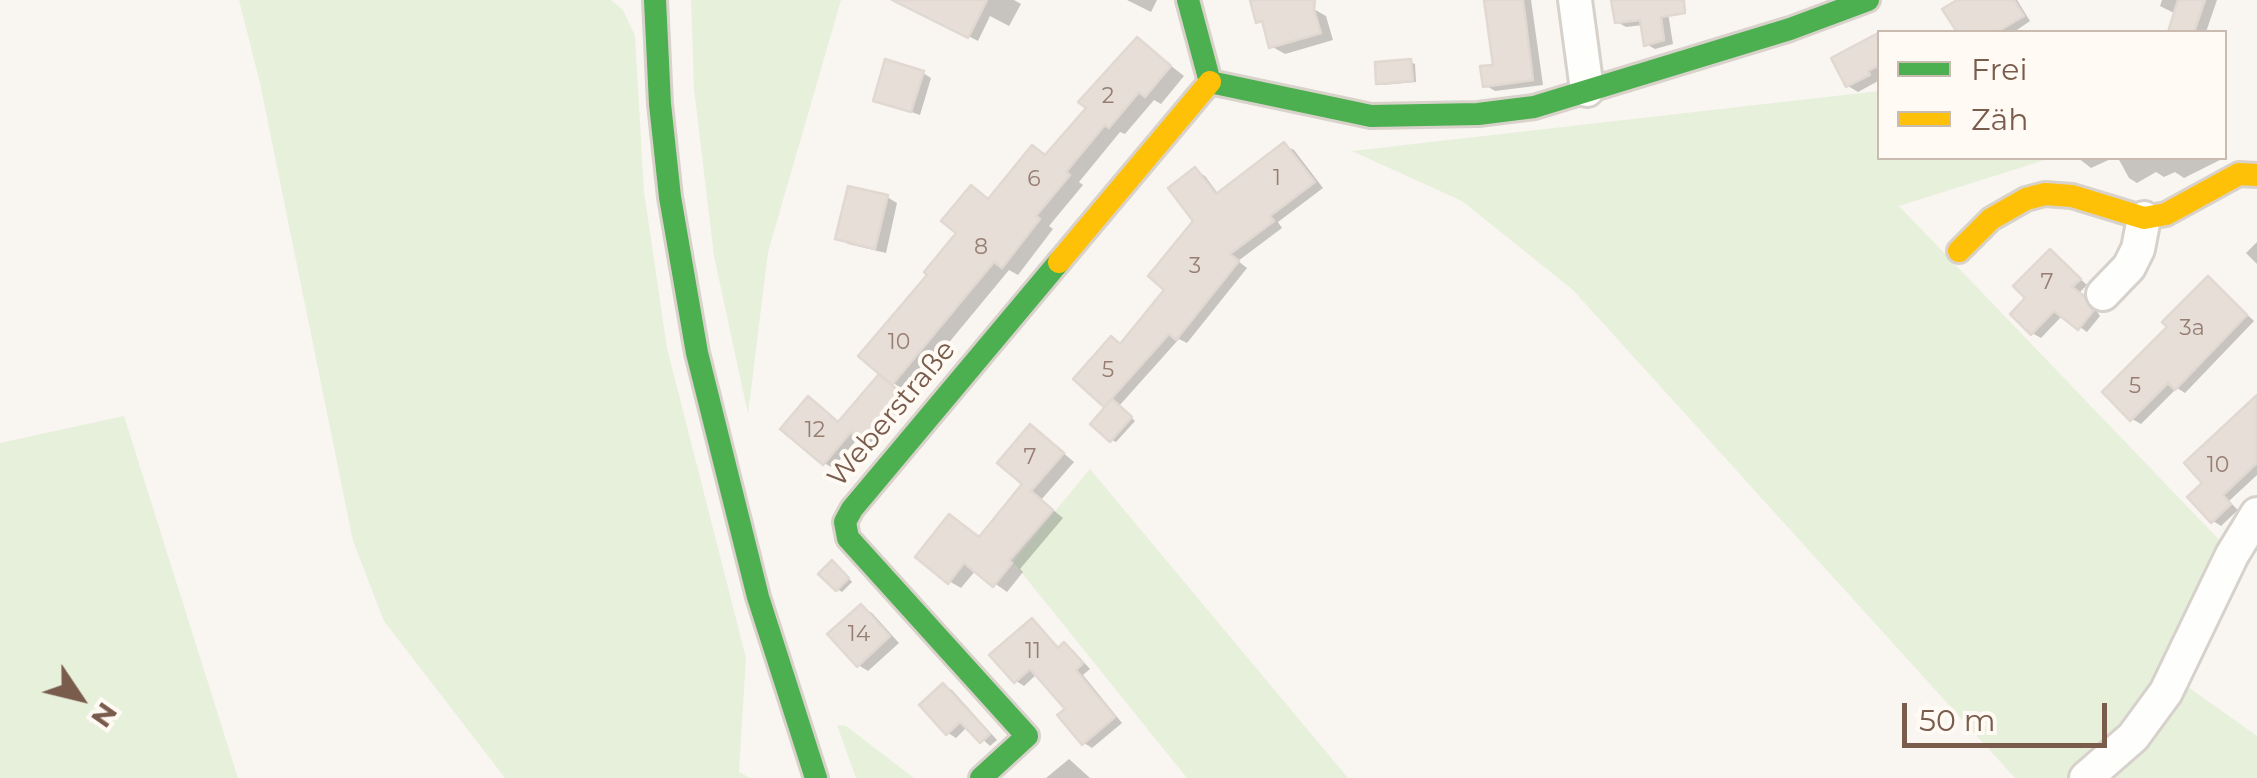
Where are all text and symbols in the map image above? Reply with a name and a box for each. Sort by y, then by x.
legend [1877,30,2227,160]
text: Frei [1971,51,2028,88]
house number: 2 [1102,84,1114,110]
text: Zäh [1971,101,2029,138]
house number: 1 [1273,166,1281,192]
house number: 6 [1027,167,1041,193]
house number: 8 [974,235,988,261]
house number: 3 [1189,254,1201,280]
house number: 7 [2041,270,2053,296]
house number: 3a [2179,316,2205,342]
house number: 10 [888,330,910,356]
street label: Weberstraße [821,334,963,494]
house number: 5 [1102,358,1114,384]
house number: 5 [2129,374,2141,400]
house number: 12 [805,418,825,444]
house number: 7 [1024,445,1036,471]
house number: 10 [2207,453,2229,479]
house number: 14 [848,622,870,648]
house number: 11 [1025,639,1041,665]
north arrow [30,648,130,748]
scale bar [1907,683,2112,745]
text: N [84,696,125,734]
text: 50 m [1919,702,1996,739]

